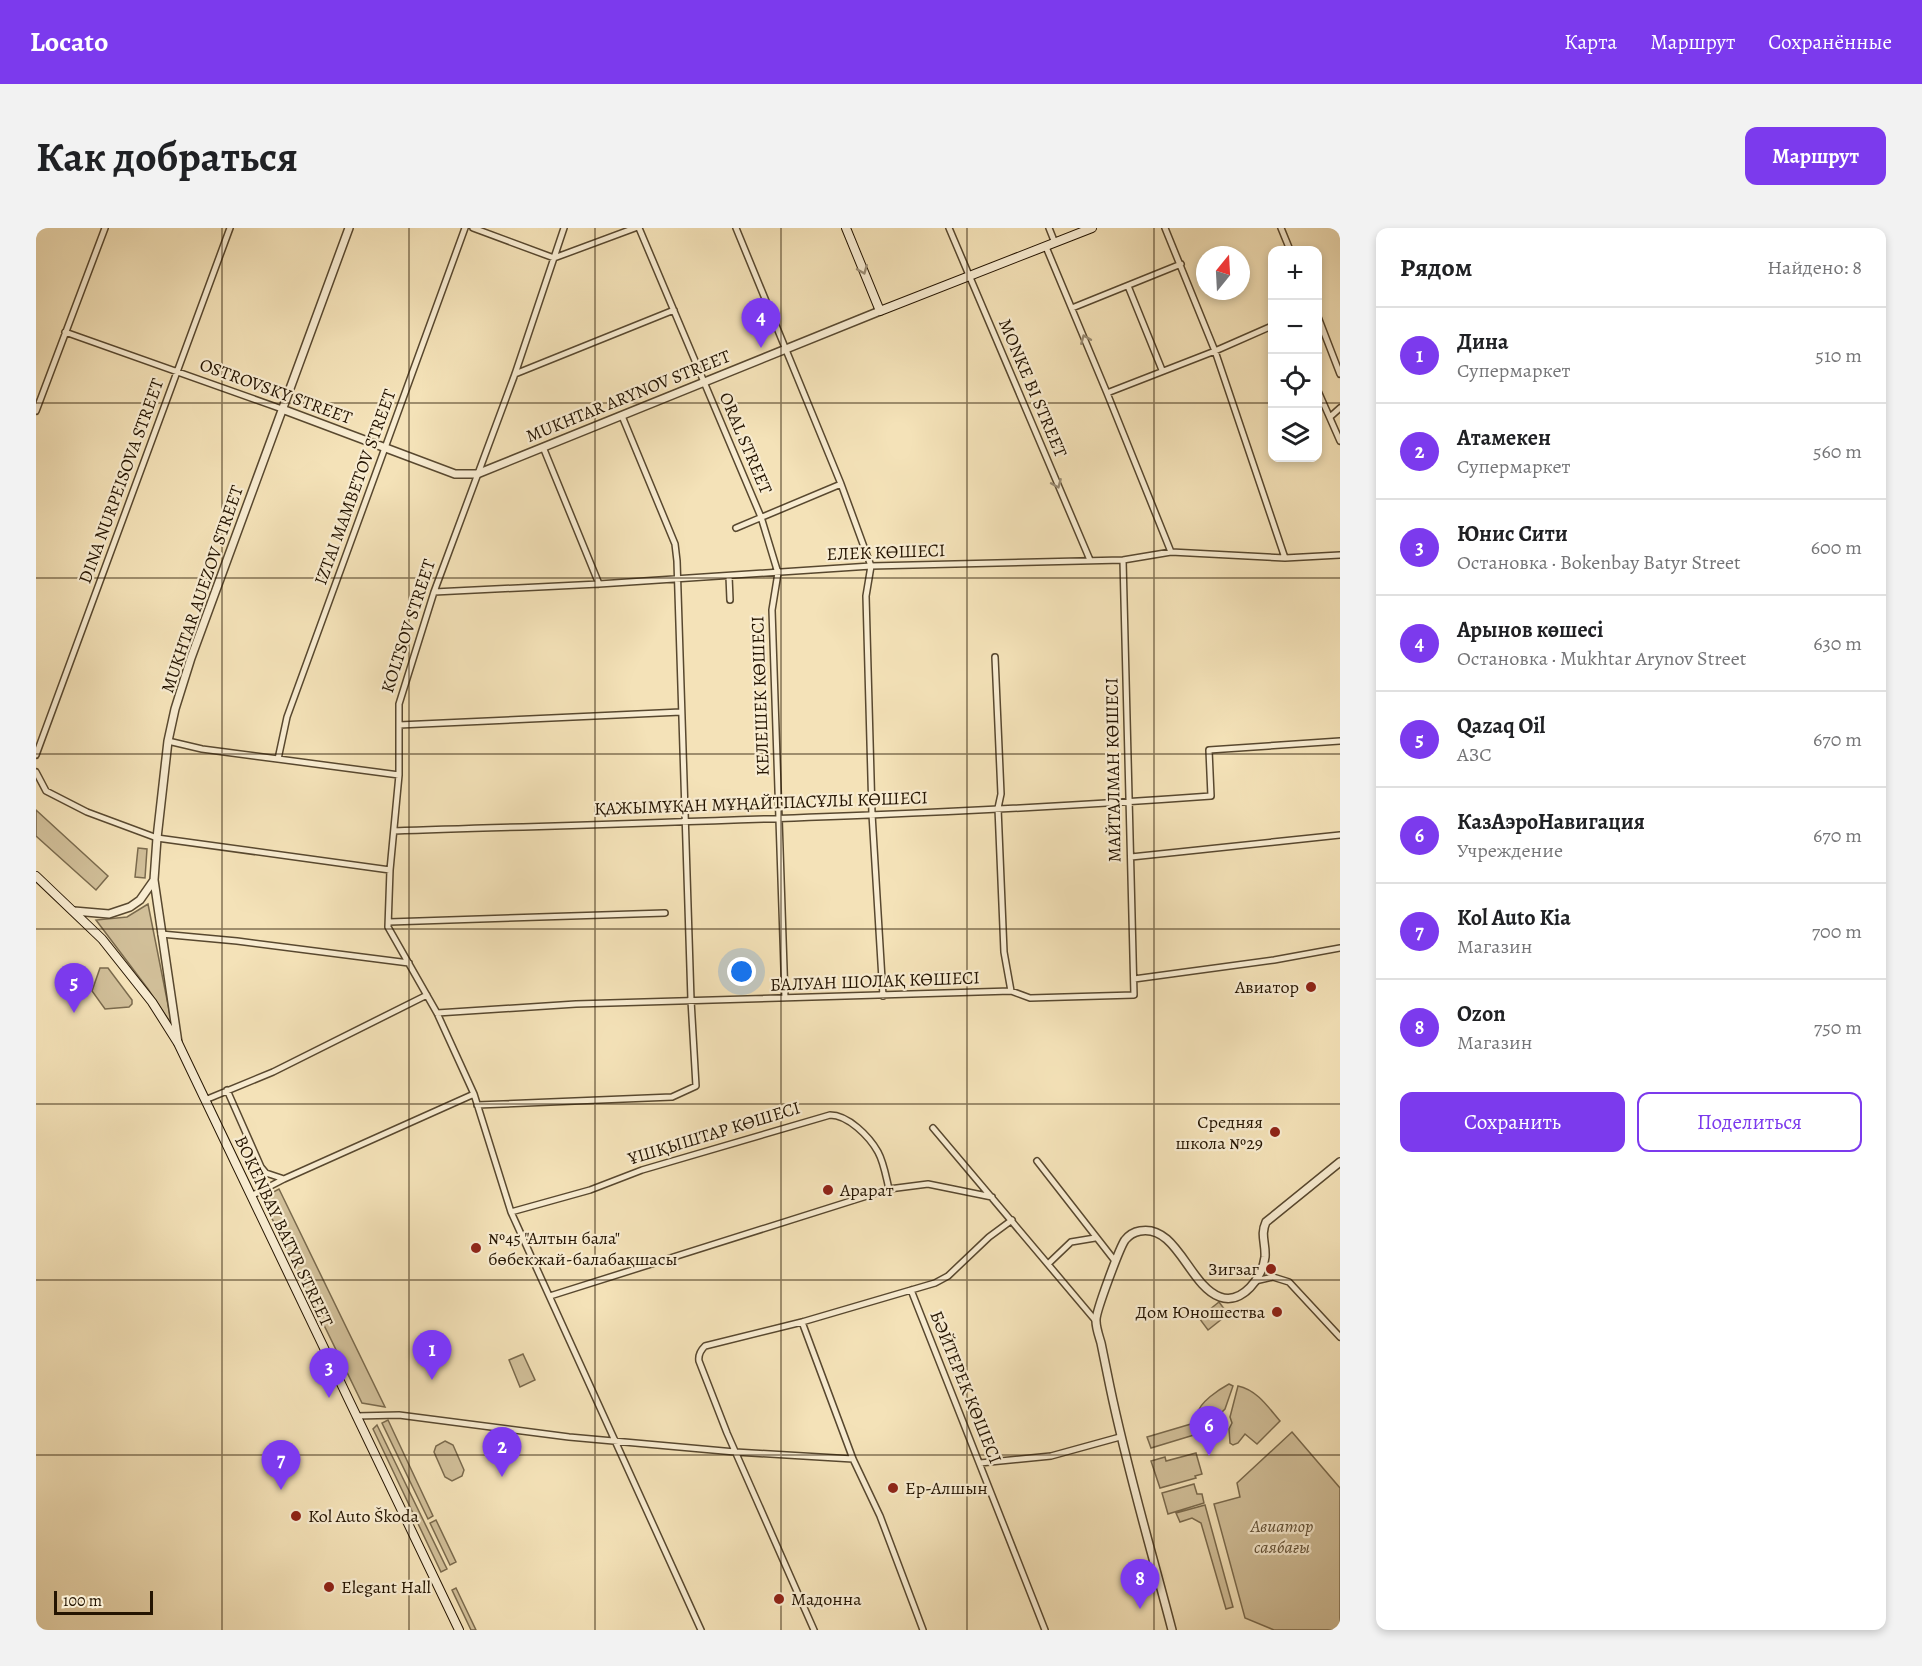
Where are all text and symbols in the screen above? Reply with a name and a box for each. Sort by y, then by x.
text: Locato [30,23,108,61]
text: Карта [1564,28,1617,56]
text: Маршрут [1650,28,1735,56]
text: Сохранённые [1768,28,1892,56]
button: Маршрут [1745,127,1886,185]
text: Как добраться [36,128,298,185]
north arrow [1196,246,1250,300]
map controls [1268,246,1322,462]
button: + [1268,246,1322,300]
text: Рядом [1400,250,1472,285]
text: Найдено: 8 [1767,254,1862,281]
one-way arrow [856,263,868,274]
pin: 4 [742,298,780,348]
button: − [1268,300,1322,354]
street label: MONKE BI STREET [993,315,1073,461]
text: Дина [1457,327,1509,357]
one-way arrow [1080,334,1092,345]
text: 1 [1416,342,1423,369]
text: 510 m [1815,342,1862,369]
street label: MUKHTAR ARYNOV STREET [522,344,734,448]
street label: OSTROVSKY STREET [196,352,356,430]
button: locate [1268,354,1322,408]
text: Супермаркет [1457,357,1571,384]
street label: DINA NURPEISOVA STREET [73,375,169,587]
street label: IZTAI MAMBETOV STREET [308,386,402,588]
street label: ORAL STREET [714,389,778,498]
button: layers [1268,408,1322,462]
text: Атамекен [1457,423,1551,453]
text: 2 [1415,438,1424,465]
text: 560 m [1813,438,1862,465]
text: Супермаркет [1457,453,1571,480]
one-way arrow [1050,477,1062,488]
street label: MUKHTAR AUEZOV STREET [155,482,249,696]
text: Юнис Сити [1457,519,1568,549]
text: 3 [1415,534,1424,561]
text: 600 m [1811,534,1862,561]
street label: ЕЛЕК КӨШЕСІ [826,538,946,566]
text: Остановка · Bokenbay Batyr Street [1457,549,1741,576]
street label: KOLTSOV STREET [375,556,441,696]
text: Арынов көшесі [1457,615,1604,645]
street label: КЕЛЕШЕК КӨШЕСІ [745,616,775,776]
text: 4 [1415,630,1424,657]
text: 630 m [1813,630,1862,657]
text: Остановка · Mukhtar Arynov Street [1457,645,1746,672]
street label: МАЙТАЛМАН КӨШЕСІ [1099,677,1127,863]
text: Qazaq Oil [1457,711,1545,741]
text: 5 [1415,726,1424,753]
text: 670 m [1813,726,1862,753]
text: АЗС [1457,741,1492,768]
street label: ҚАЖЫМҰҚАН МҰҢАЙТПАСҰЛЫ КӨШЕСІ [594,785,928,821]
text: КазАэроНавигация [1457,807,1645,837]
text: 6 [1415,822,1424,849]
text: 670 m [1813,822,1862,849]
text: Учреждение [1457,837,1563,864]
text: Kol Auto Kia [1457,903,1571,933]
text: 7 [1415,918,1424,945]
text: 700 m [1812,918,1862,945]
text: Магазин [1457,933,1532,960]
your location [727,957,756,986]
pin: 5 [54,964,93,1013]
street label: БАЛУАН ШОЛАҚ КӨШЕСІ [770,965,980,997]
place label: Авиатор [1234,975,1299,999]
marker: Авиатор [1304,980,1318,994]
text: Ozon [1457,999,1506,1029]
text: 8 [1415,1014,1424,1041]
text: 750 m [1814,1014,1862,1041]
text: Магазин [1457,1029,1532,1056]
button: Сохранить [1400,1092,1625,1152]
button: Поделиться [1637,1092,1862,1152]
street label: ҰШҚЫШТАР КӨШЕСІ [624,1095,803,1171]
place label: Средняя школа №29 [1176,1110,1263,1155]
marker: Средняя школа №29 [1268,1125,1282,1139]
street label: BOKENBAY BATYR STREET [229,1132,339,1331]
place label: Арарат [839,1178,894,1202]
marker: Арарат [821,1183,835,1197]
place label: №45 "Алтын бала" бөбекжай-балабақшасы [488,1226,677,1271]
marker: №45 "Алтын бала" бөбекжай-балабақшасы [469,1241,483,1255]
place label: Зигзаг [1208,1257,1259,1281]
marker: Зигзаг [1264,1262,1278,1276]
place label: Дом Юношества [1136,1300,1266,1324]
marker: Дом Юношества [1270,1305,1284,1319]
street label: БӘЙТЕРЕК КӨШЕСІ [924,1307,1008,1467]
pin: 1 [412,1330,452,1380]
pin: 3 [310,1348,348,1398]
pin: 6 [1190,1406,1228,1456]
pin: 2 [482,1428,522,1477]
pin: 7 [262,1440,300,1490]
place label: Ер-Алшын [905,1476,988,1500]
marker: Ер-Алшын [886,1481,900,1495]
place label: Kol Auto Škoda [308,1504,420,1528]
marker: Kol Auto Škoda [289,1509,303,1523]
park label: Авиатор саябағы [1250,1514,1313,1559]
pin: 8 [1120,1560,1160,1609]
place label: Elegant Hall [341,1575,431,1599]
marker: Elegant Hall [322,1580,336,1594]
place label: Мадонна [791,1587,862,1611]
scale bar [54,1588,153,1616]
text: 100 m [63,1590,102,1612]
marker: Мадонна [772,1592,786,1606]

